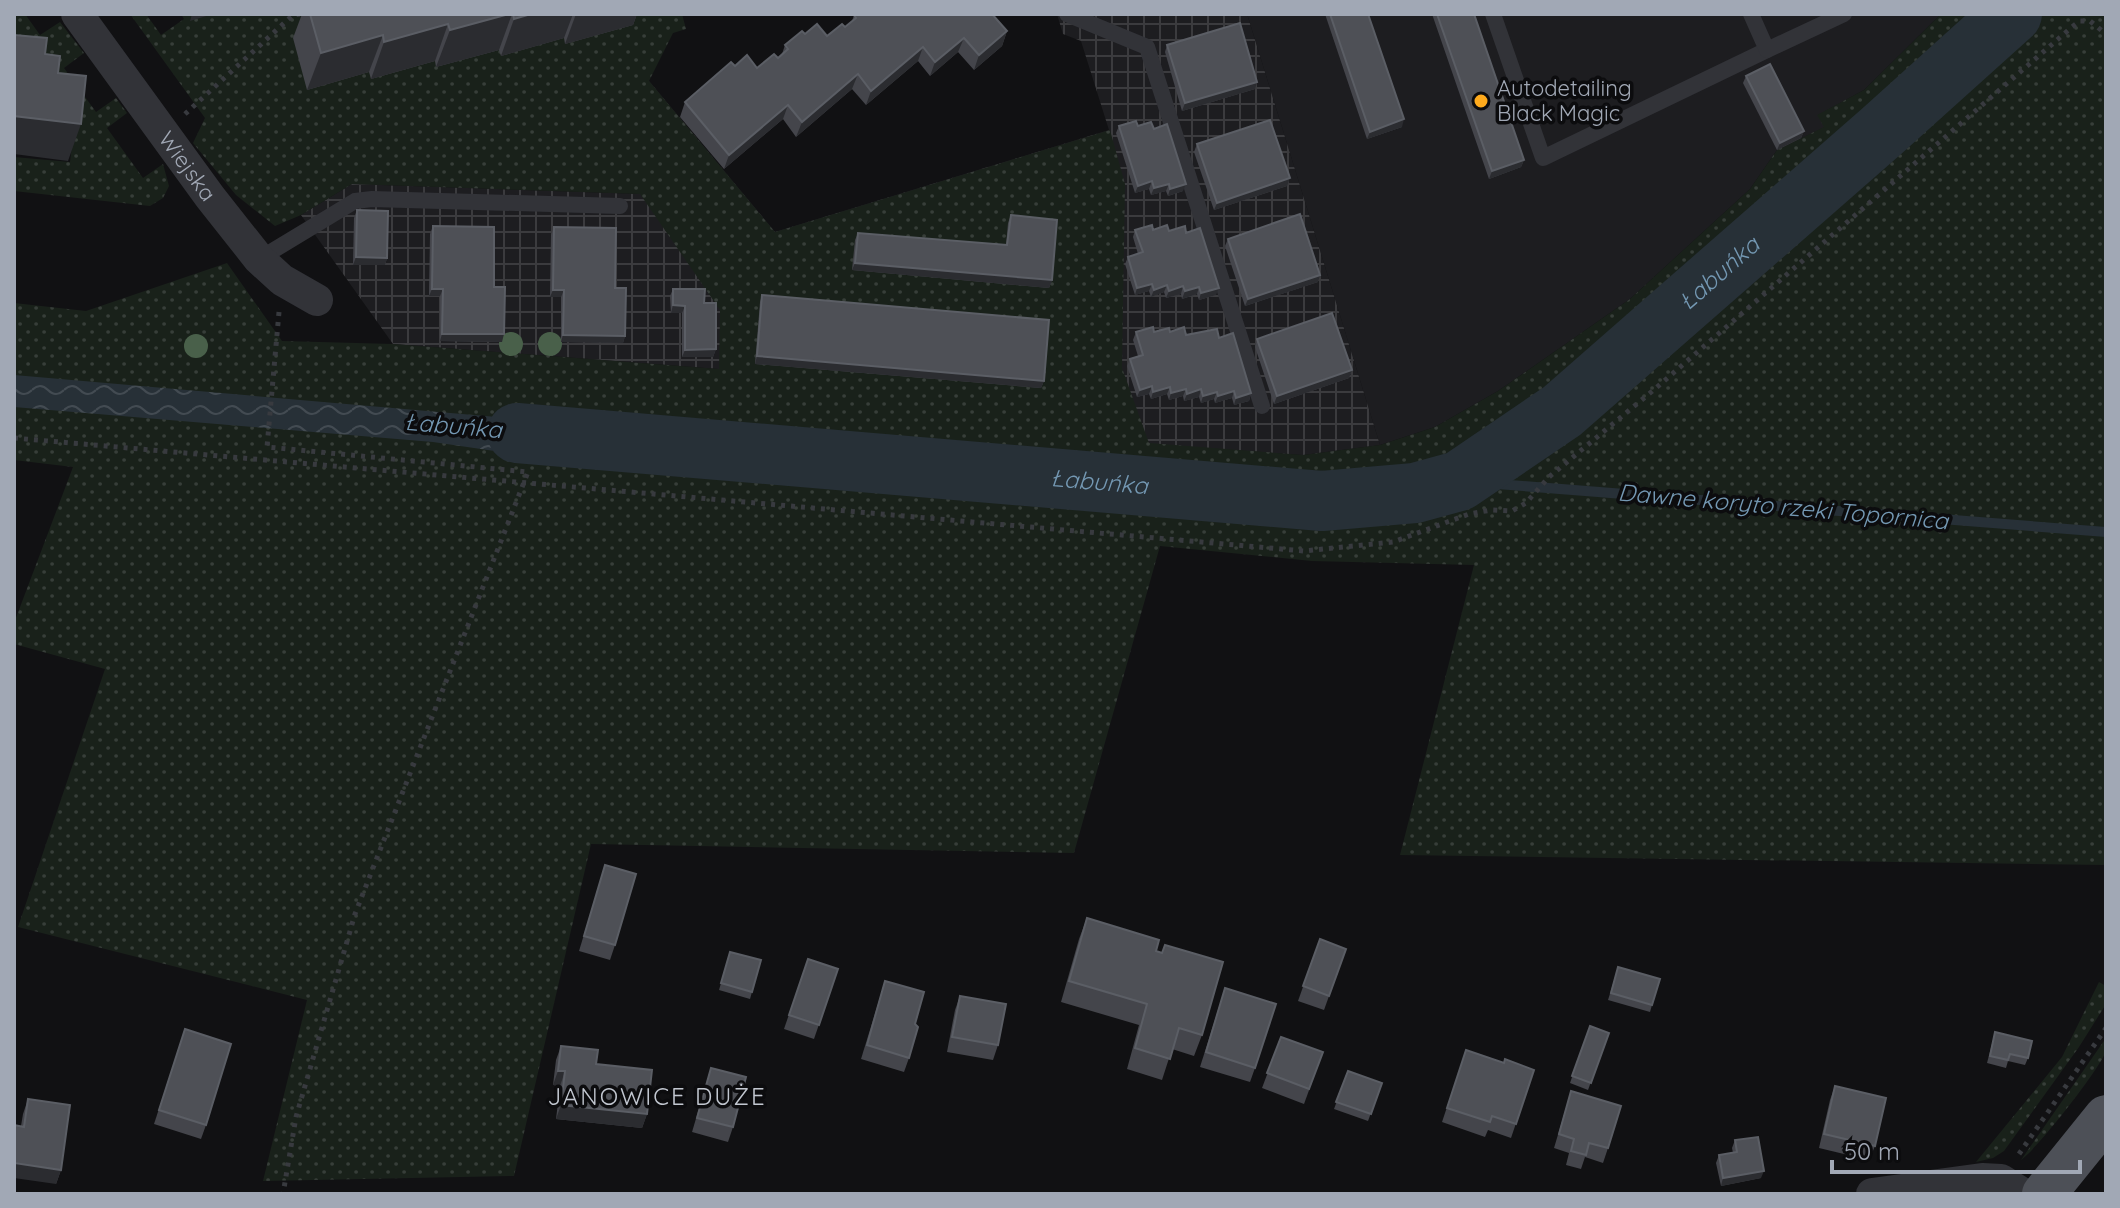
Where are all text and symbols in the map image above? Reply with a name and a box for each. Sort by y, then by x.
place label: Autodetailing Black Magic [1497,74,1632,127]
marker: Autodetailing Black Magic [1472,92,1490,110]
street label: Wiejska [153,126,222,207]
water label: Łabuńka [1672,228,1766,316]
water label: Łabuńka [403,406,505,444]
water label: Łabuńka [1049,462,1150,500]
water label: Dawne koryto rzeki Topornica [1617,477,1951,536]
district label: JANOWICE DUŻE [547,1081,767,1111]
scale bar [1832,1124,2080,1174]
text: 50 m [1844,1136,1900,1166]

